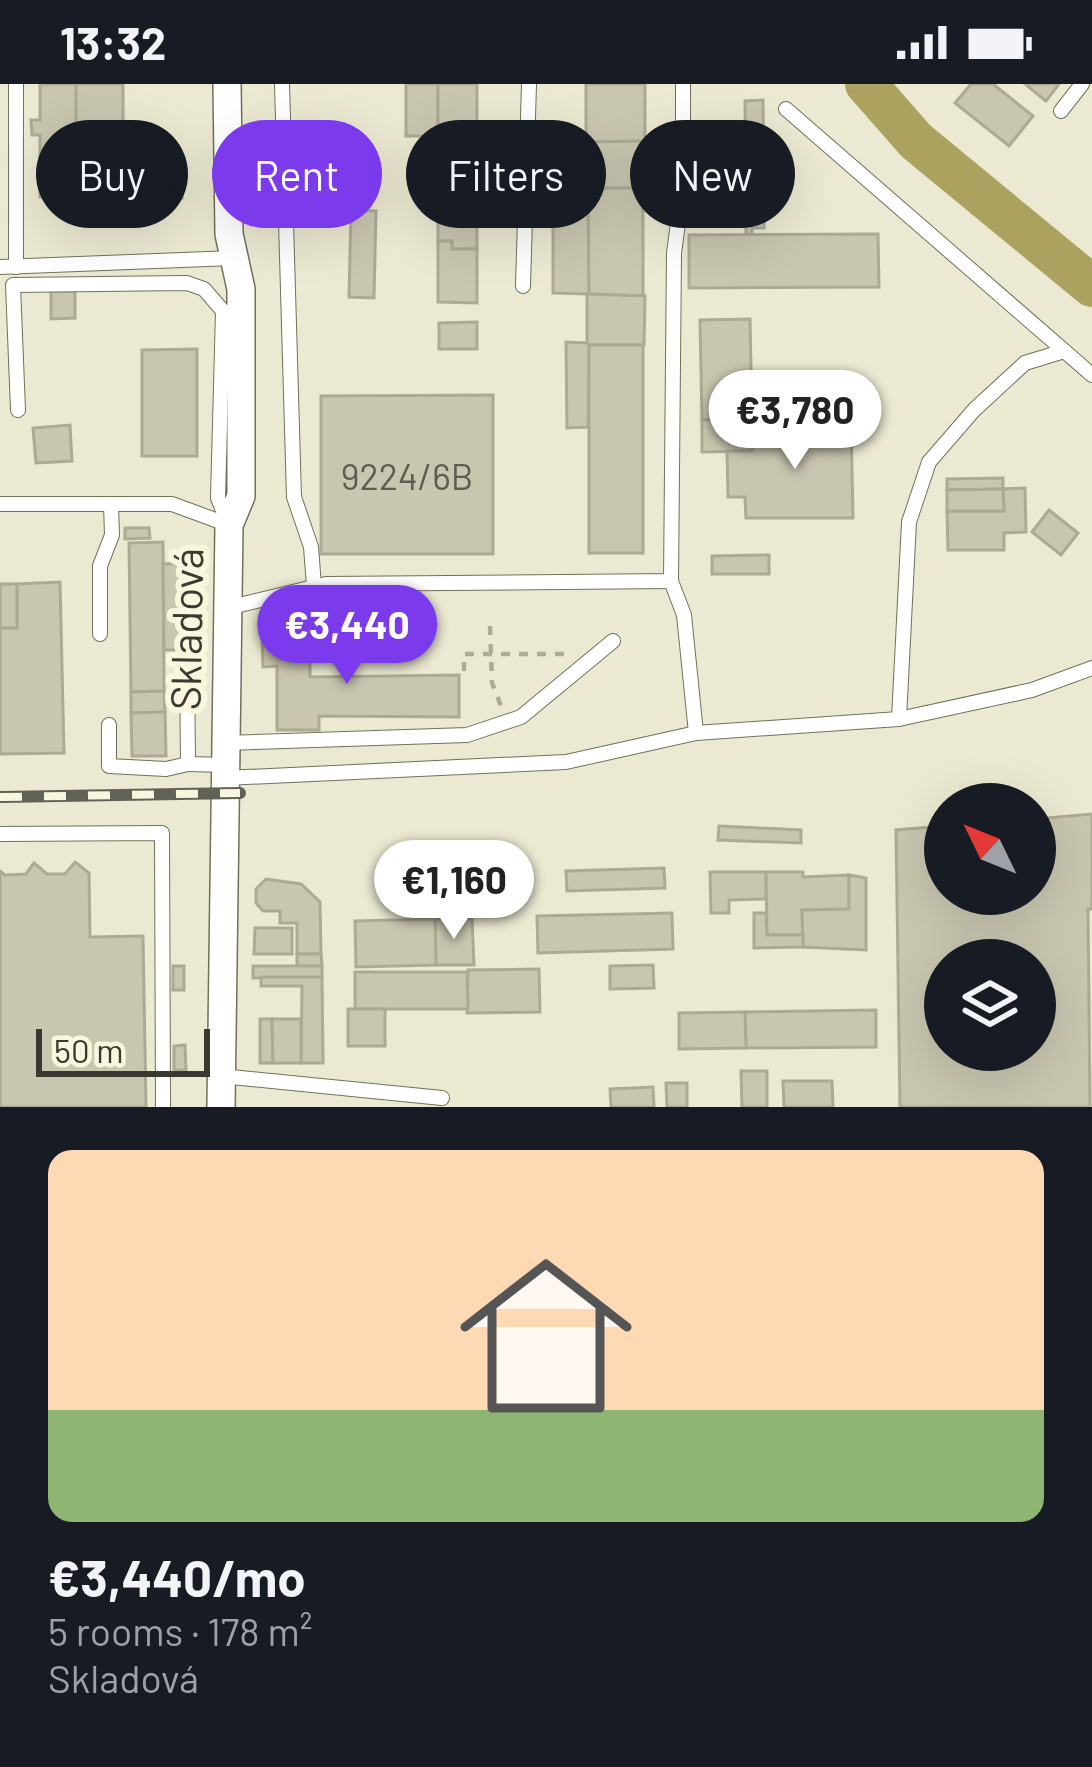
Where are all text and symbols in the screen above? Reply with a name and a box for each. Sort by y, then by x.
text: 13:32 [60,15,166,69]
chip: Buy [36,120,188,228]
chip: Rent [212,120,382,228]
chip: Filters [406,120,606,228]
chip: New [630,120,795,228]
pin: €3,780 [697,370,893,472]
text: €3,780 [736,385,854,432]
house number: 9224/6B [341,454,473,497]
street label: Skladová [159,547,211,711]
pin: €3,440 [249,585,445,687]
text: €3,440 [284,600,410,647]
north arrow [924,783,1056,915]
map controls [924,783,1056,1071]
pin: €1,160 [356,840,552,942]
text: €1,160 [401,855,507,902]
button: layers [924,939,1056,1071]
scale bar [36,1023,210,1076]
text: 50 m [54,1030,124,1070]
icon: home [438,1228,654,1444]
text: €3,440/mo [48,1546,306,1607]
text: 5 rooms · 178 m² [48,1607,312,1654]
text: Skladová [48,1654,199,1701]

